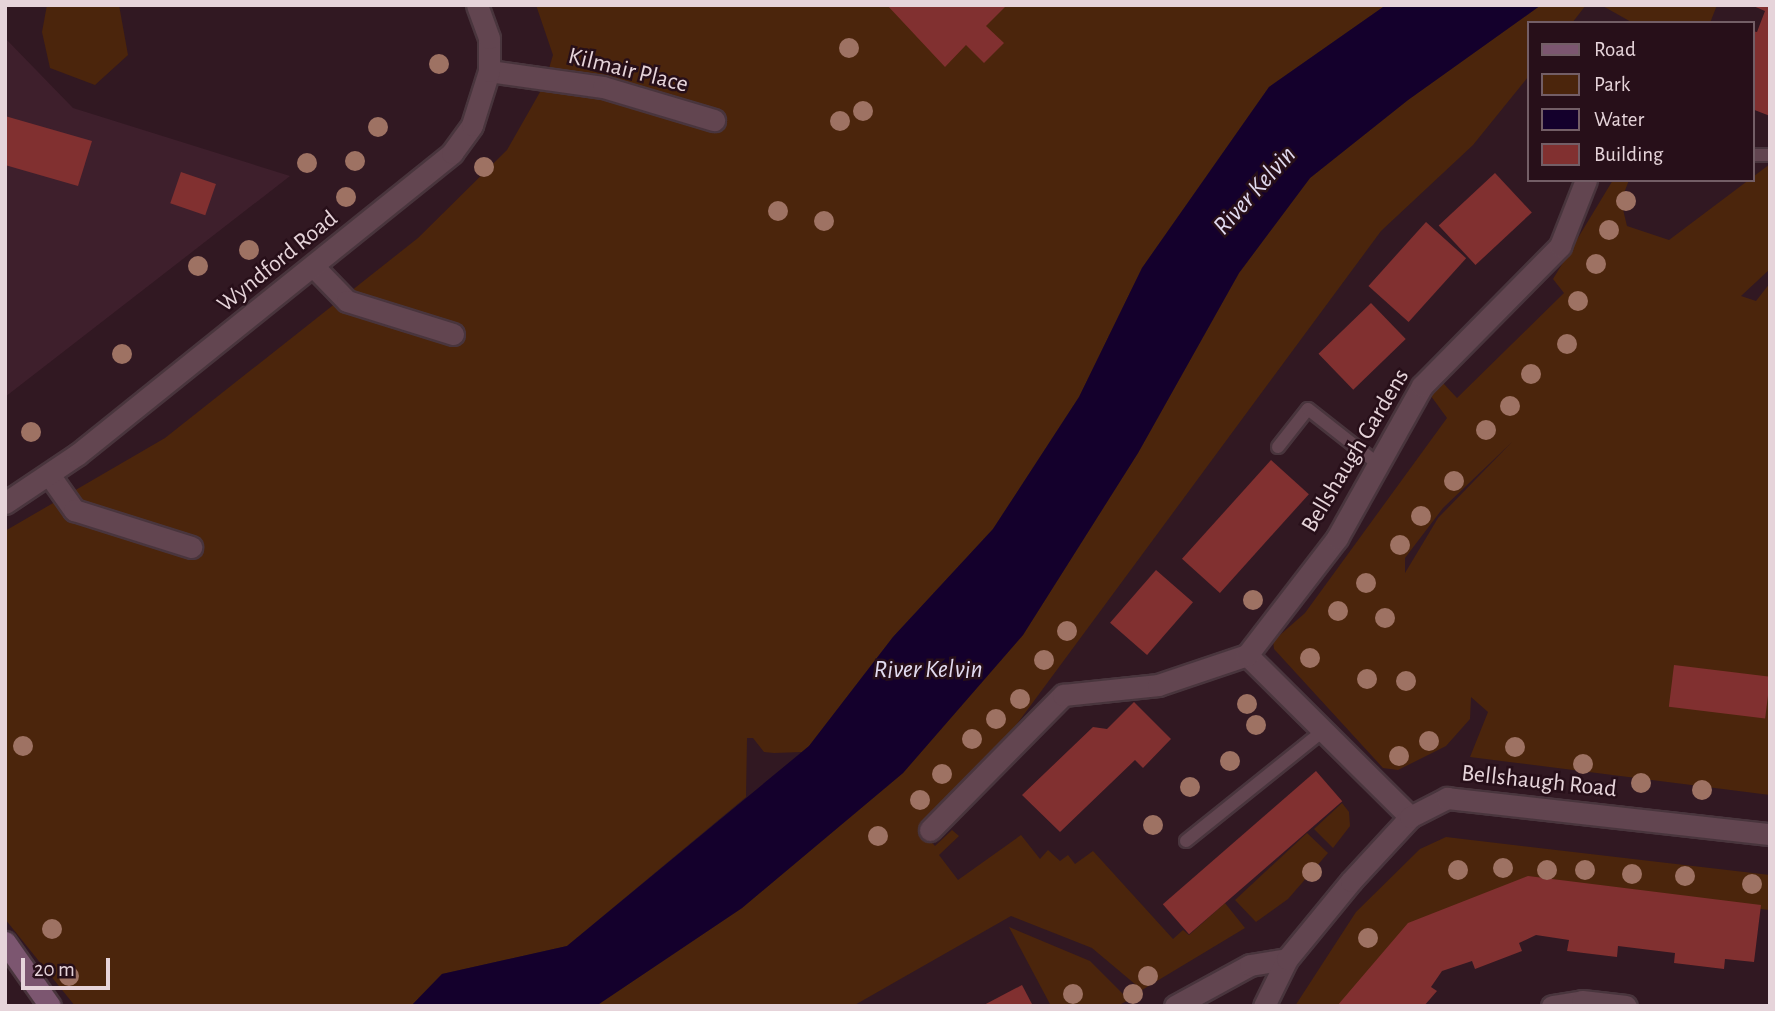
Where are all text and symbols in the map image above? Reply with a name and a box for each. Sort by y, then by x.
legend [1526,21,1754,182]
text: Road [1594,39,1636,60]
street label: Kilmair Place [565,42,691,100]
text: Park [1594,74,1630,95]
text: Water [1594,109,1644,130]
water label: River Kelvin [1207,140,1303,242]
text: Building [1594,144,1663,165]
street label: Wyndford Road [212,205,344,319]
street label: Bellshaugh Gardens [1296,364,1416,538]
water label: River Kelvin [873,654,983,686]
street label: Bellshaugh Road [1460,760,1618,804]
scale bar [24,944,114,988]
text: 20 m [34,959,75,980]

